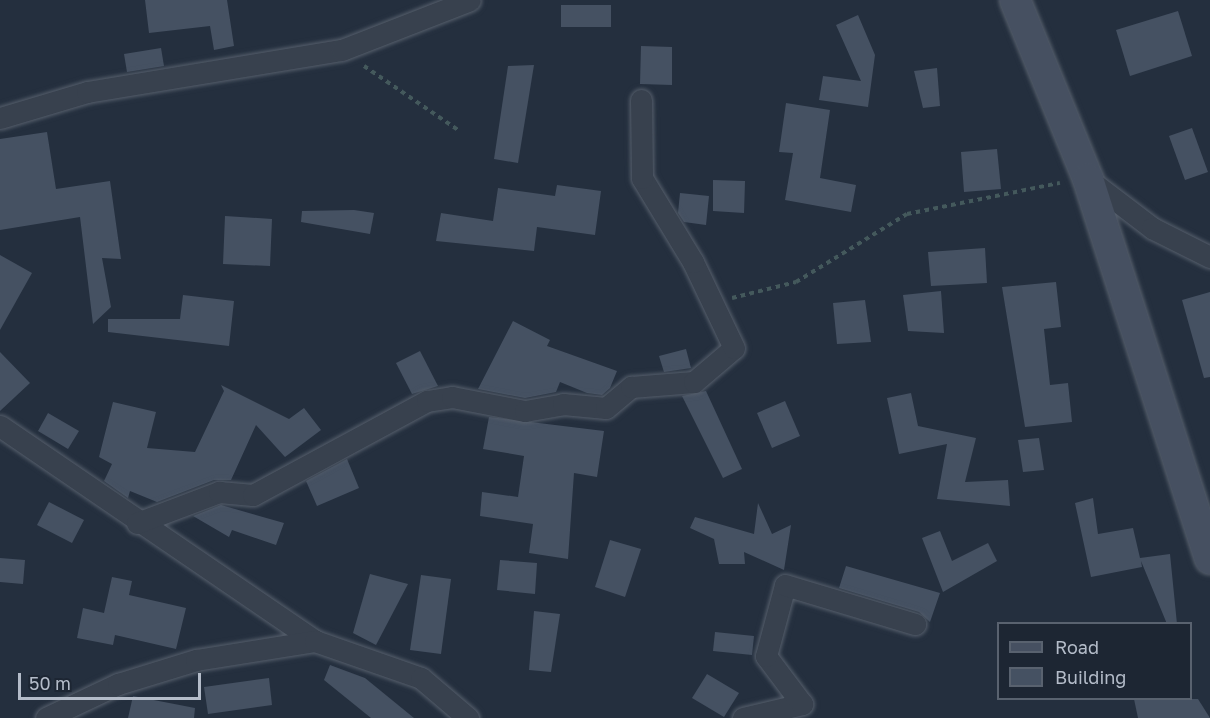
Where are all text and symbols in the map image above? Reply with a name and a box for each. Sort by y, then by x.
legend [997,622,1192,700]
text: Road [1055,636,1099,658]
scale bar [21,661,204,699]
text: Building [1055,666,1126,688]
text: 50 m [29,672,71,694]

